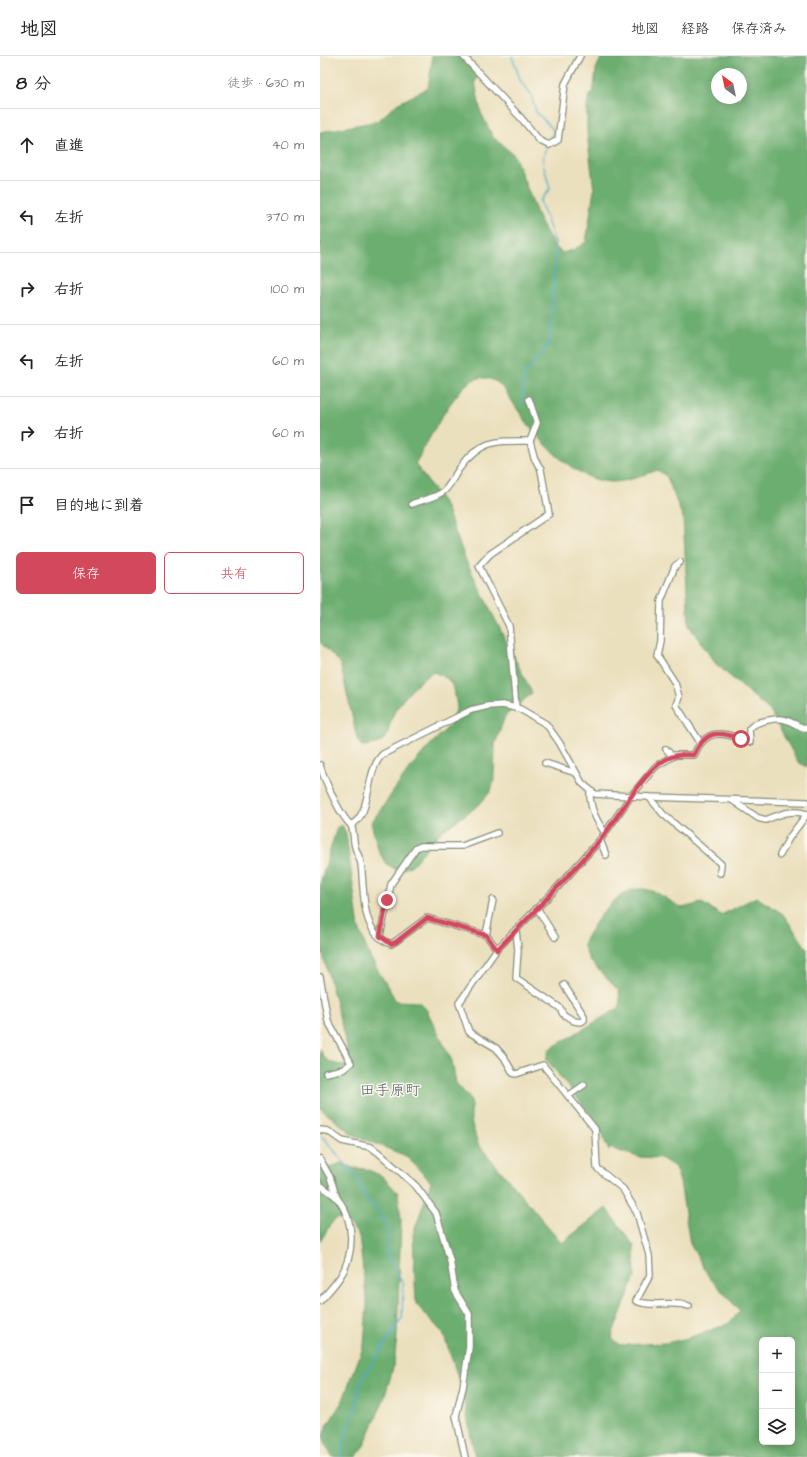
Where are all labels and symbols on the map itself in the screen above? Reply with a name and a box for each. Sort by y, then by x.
north arrow [711,68,747,104]
route start [732,730,750,748]
route end [378,891,396,909]
district label: 田手原町 [360,1080,421,1101]

